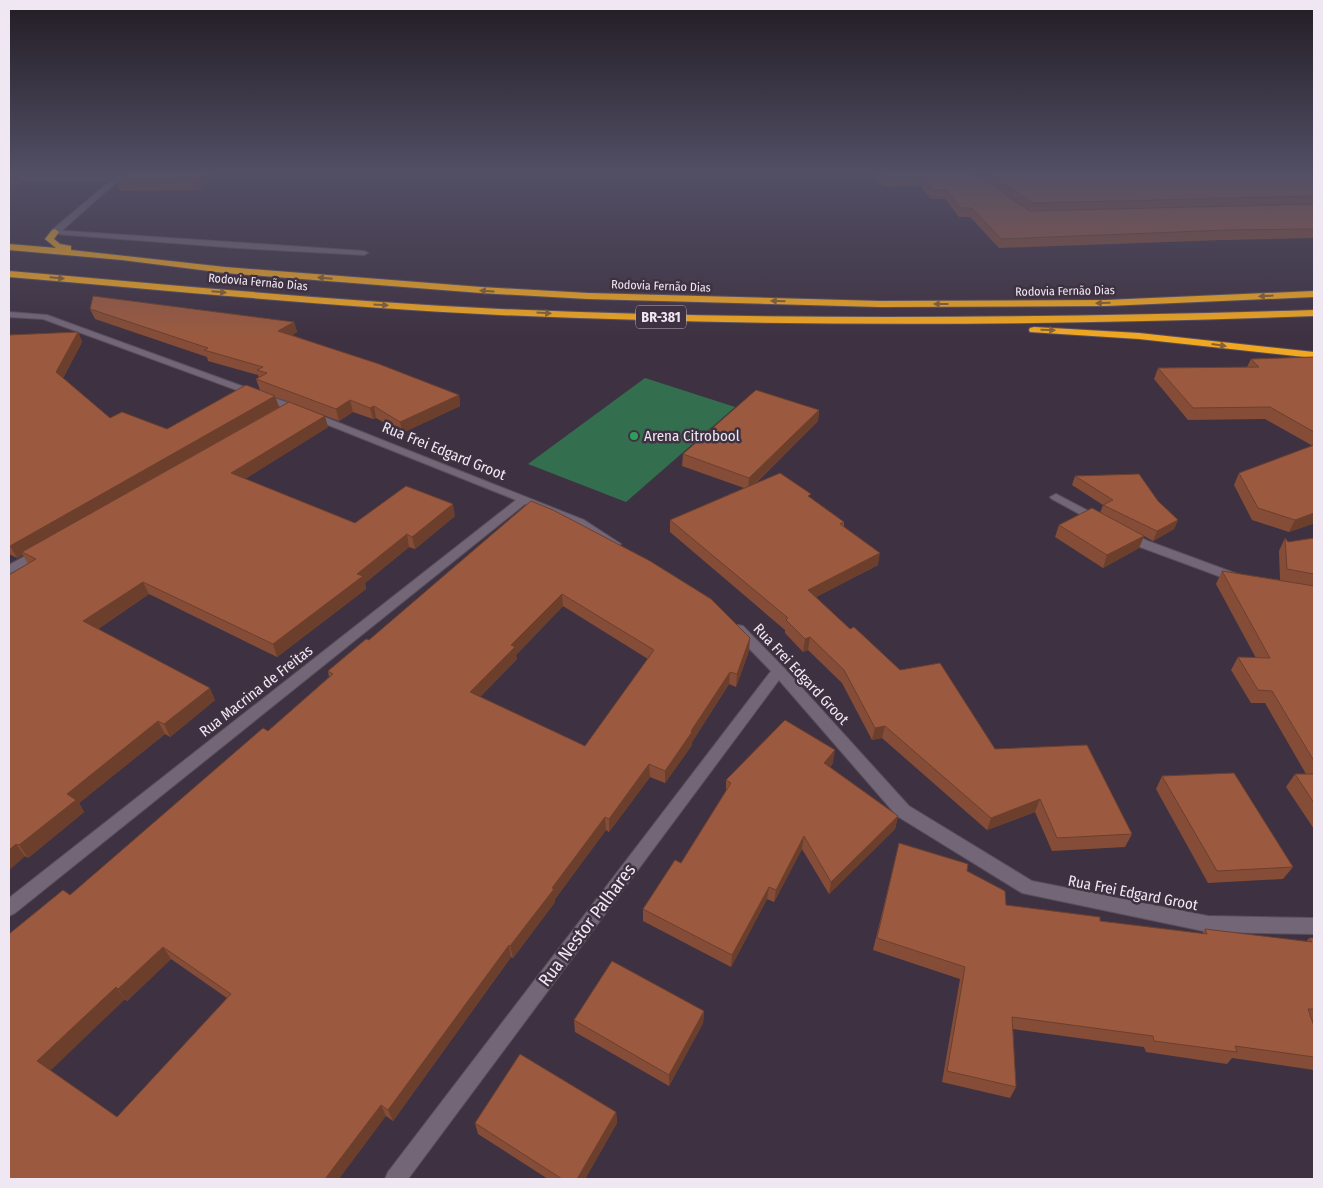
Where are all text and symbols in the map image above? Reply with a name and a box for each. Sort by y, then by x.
street label: Rodovia Fernão Dias [208,271,308,293]
one-way arrow [50,274,66,282]
one-way arrow [316,274,332,282]
street label: Rodovia Fernão Dias [611,277,711,295]
street label: Rodovia Fernão Dias [1015,283,1115,299]
one-way arrow [478,286,494,294]
one-way arrow [212,288,228,296]
one-way arrow [1257,293,1273,301]
one-way arrow [770,297,786,305]
one-way arrow [1095,299,1111,307]
one-way arrow [932,300,948,308]
one-way arrow [373,302,389,310]
road number: BR-381 [636,306,686,328]
one-way arrow [536,309,552,317]
one-way arrow [1041,326,1057,334]
one-way arrow [1211,341,1227,349]
street label: Rua Frei Edgard Groot [380,418,509,484]
place label: Arena Citrobool [644,427,740,445]
marker: Arena Citrobool [628,430,640,442]
street label: Rua Frei Edgard Groot [749,620,853,728]
street label: Rua Macrina de Freitas [196,641,316,741]
street label: Rua Nestor Palhares [534,859,640,991]
street label: Rua Frei Edgard Groot [1067,872,1200,914]

